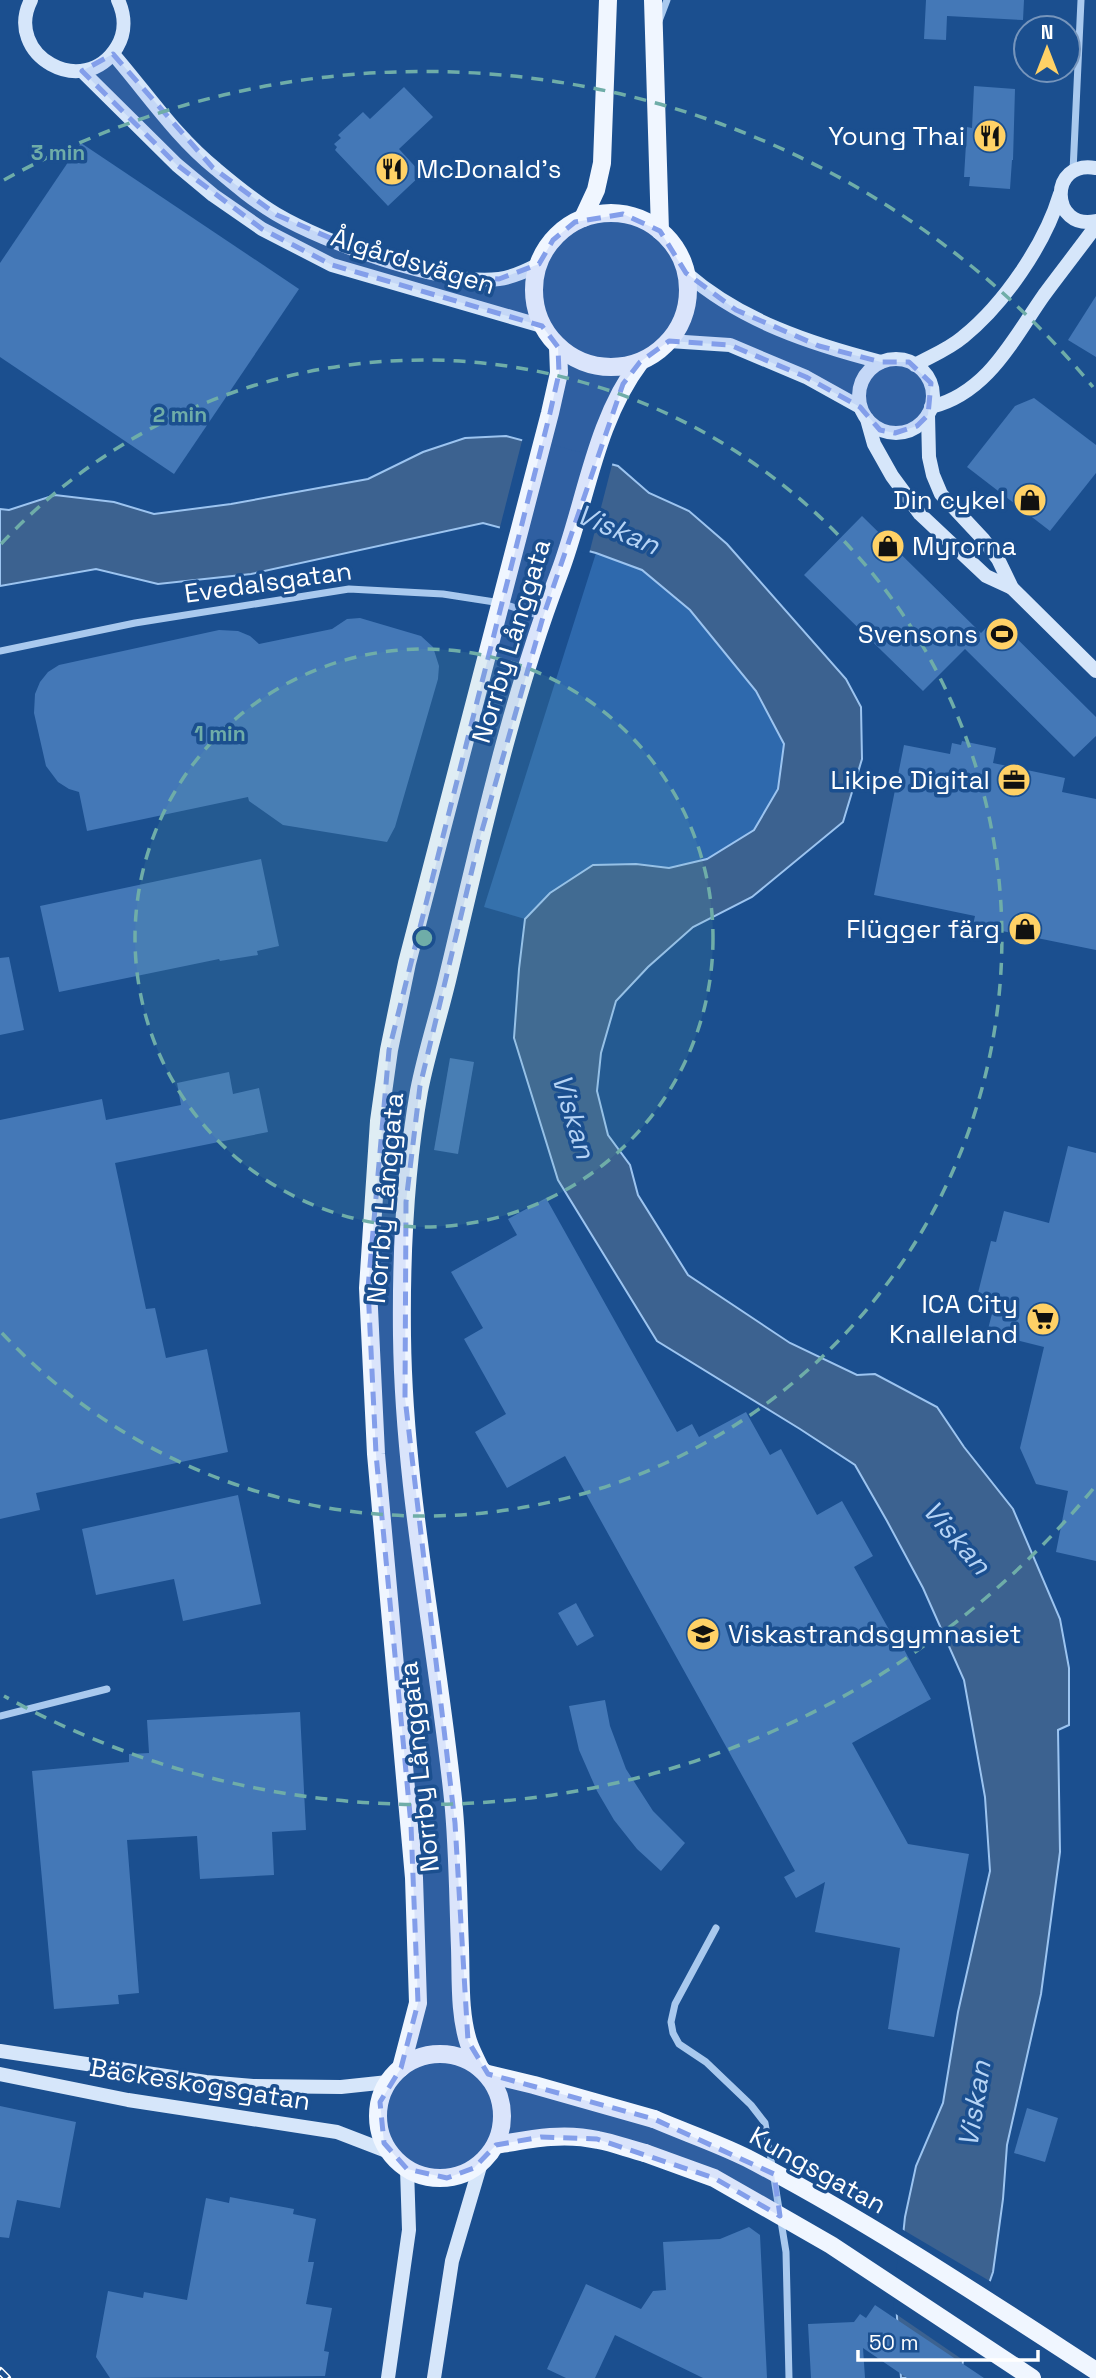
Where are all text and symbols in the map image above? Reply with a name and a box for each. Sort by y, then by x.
north arrow [1012,14,1082,84]
text: N [1041,20,1053,45]
restaurant icon: Young Thai [971,117,1009,155]
place label: Young Thai [828,119,965,153]
text: 3 min [31,139,85,166]
restaurant icon: McDonald's [373,150,411,188]
place label: McDonald's [416,152,561,186]
street label: Ålgårdsvägen [327,220,499,302]
text: 2 min [153,401,207,428]
shop icon: Din cykel [1011,481,1049,519]
place label: Din cykel [893,483,1006,517]
water label: Viskan [571,495,666,563]
shop icon: Myrorna [869,527,907,565]
place label: Myrorna [912,529,1017,563]
street label: Norrby Långgata [464,535,558,747]
street label: Evedalsgatan [182,553,354,611]
sports icon: Svensons [983,615,1021,653]
place label: Svensons [858,617,978,651]
text: 1 min [194,720,246,747]
office icon: Likipe Digital [995,761,1033,799]
place label: Likipe Digital [830,763,990,797]
shop icon: Flügger färg [1006,910,1044,948]
place label: Flügger färg [846,912,1000,946]
centre of rings [412,926,436,950]
water label: Viskan [544,1069,604,1164]
street label: Norrby Långgata [359,1091,411,1305]
place label: ICA City Knalleland [889,1287,1018,1351]
supermarket icon: ICA City Knalleland [1024,1300,1062,1338]
water label: Viskan [915,1492,1000,1582]
school or university icon: Viskastrandsgymnasiet [684,1615,722,1653]
place label: Viskastrandsgymnasiet [728,1617,1021,1651]
street label: Norrby Långgata [391,1660,447,1874]
street label: Bäckeskogsgatan [87,2050,313,2118]
water label: Viskan [949,2057,999,2150]
street label: Kungsgatan [744,2118,892,2222]
scale bar [858,2318,1038,2362]
text: 50 m [869,2329,919,2356]

